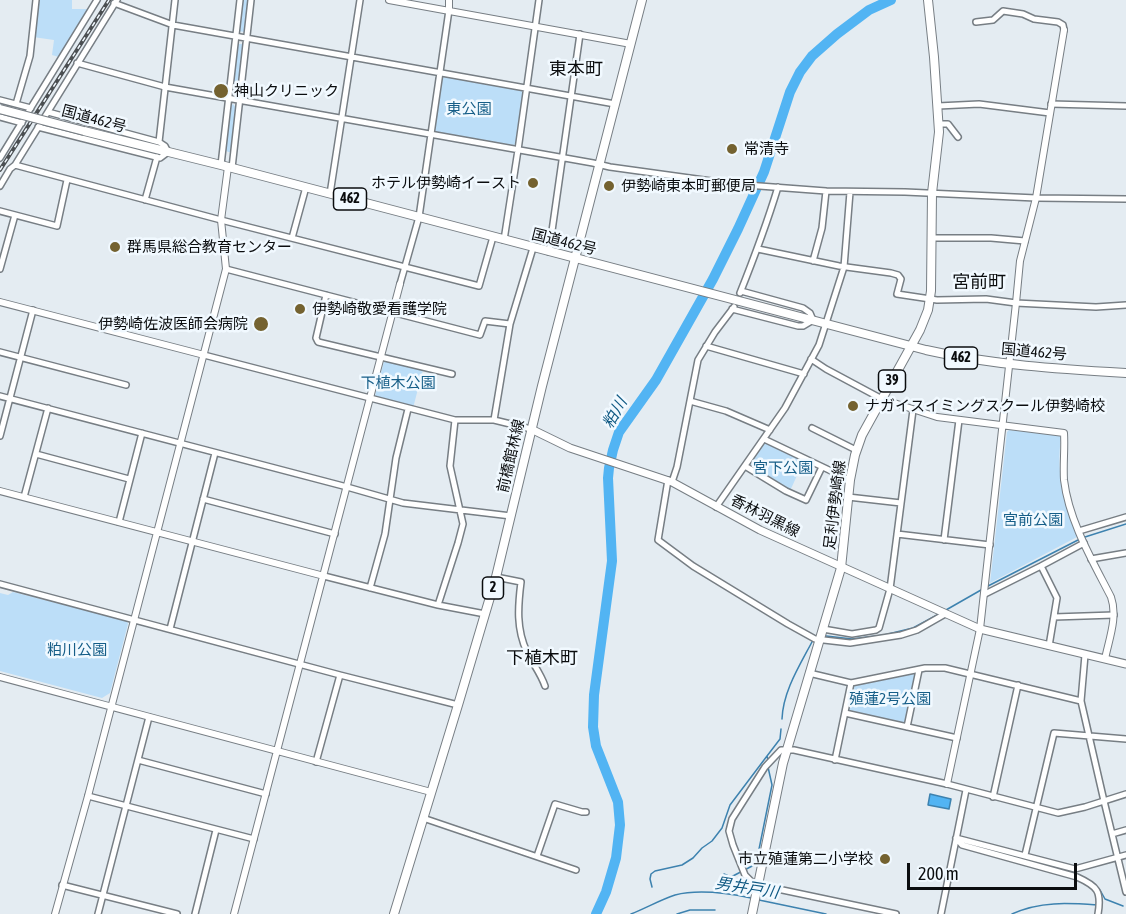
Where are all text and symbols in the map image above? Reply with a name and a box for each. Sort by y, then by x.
district label: 東本町 [549,58,603,80]
marker: 神山クリニック [212,82,230,100]
place label: 神山クリニック [234,82,339,100]
park label: 東公園 [447,100,491,118]
street label: 国道462号 [60,102,128,136]
place label: 常清寺 [744,140,789,158]
marker: 常清寺 [725,142,739,156]
place label: ホテル伊勢崎イースト [371,174,521,192]
marker: ホテル伊勢崎イースト [526,176,540,190]
place label: 伊勢崎東本町郵便局 [621,177,756,195]
marker: 伊勢崎東本町郵便局 [602,179,616,193]
road number: 462 [334,188,366,210]
street label: 国道462号 [530,225,598,259]
place label: 群馬県総合教育センター [127,238,292,256]
marker: 群馬県総合教育センター [108,240,122,254]
district label: 宮前町 [952,271,1006,293]
place label: 伊勢崎敬愛看護学院 [312,300,447,318]
marker: 伊勢崎敬愛看護学院 [293,302,307,316]
place label: 伊勢崎佐波医師会病院 [98,315,248,333]
marker: 伊勢崎佐波医師会病院 [252,315,270,333]
street label: 国道462号 [1000,340,1068,364]
road number: 462 [944,347,978,369]
road number: 39 [878,370,906,392]
park label: 下植木公園 [361,374,435,392]
water label: 粕川 [599,394,631,432]
place label: ナガイスイミングスクール伊勢崎校 [865,397,1105,415]
marker: ナガイスイミングスクール伊勢崎校 [846,399,860,413]
street label: 前橋館林線 [494,417,528,495]
park label: 宮下公園 [753,459,813,477]
street label: 足利伊勢崎線 [821,459,849,551]
street label: 香林羽黒線 [728,491,802,541]
park label: 宮前公園 [1003,511,1063,529]
road number: 2 [482,577,504,599]
park label: 粕川公園 [47,641,107,659]
district label: 下植木町 [506,647,578,669]
park label: 殖蓮2号公園 [849,690,931,708]
place label: 市立殖蓮第二小学校 [738,850,873,868]
scale bar [910,851,1080,889]
marker: 市立殖蓮第二小学校 [878,852,892,866]
text: 200 m [918,863,959,884]
water label: 男井戸川 [714,874,780,902]

